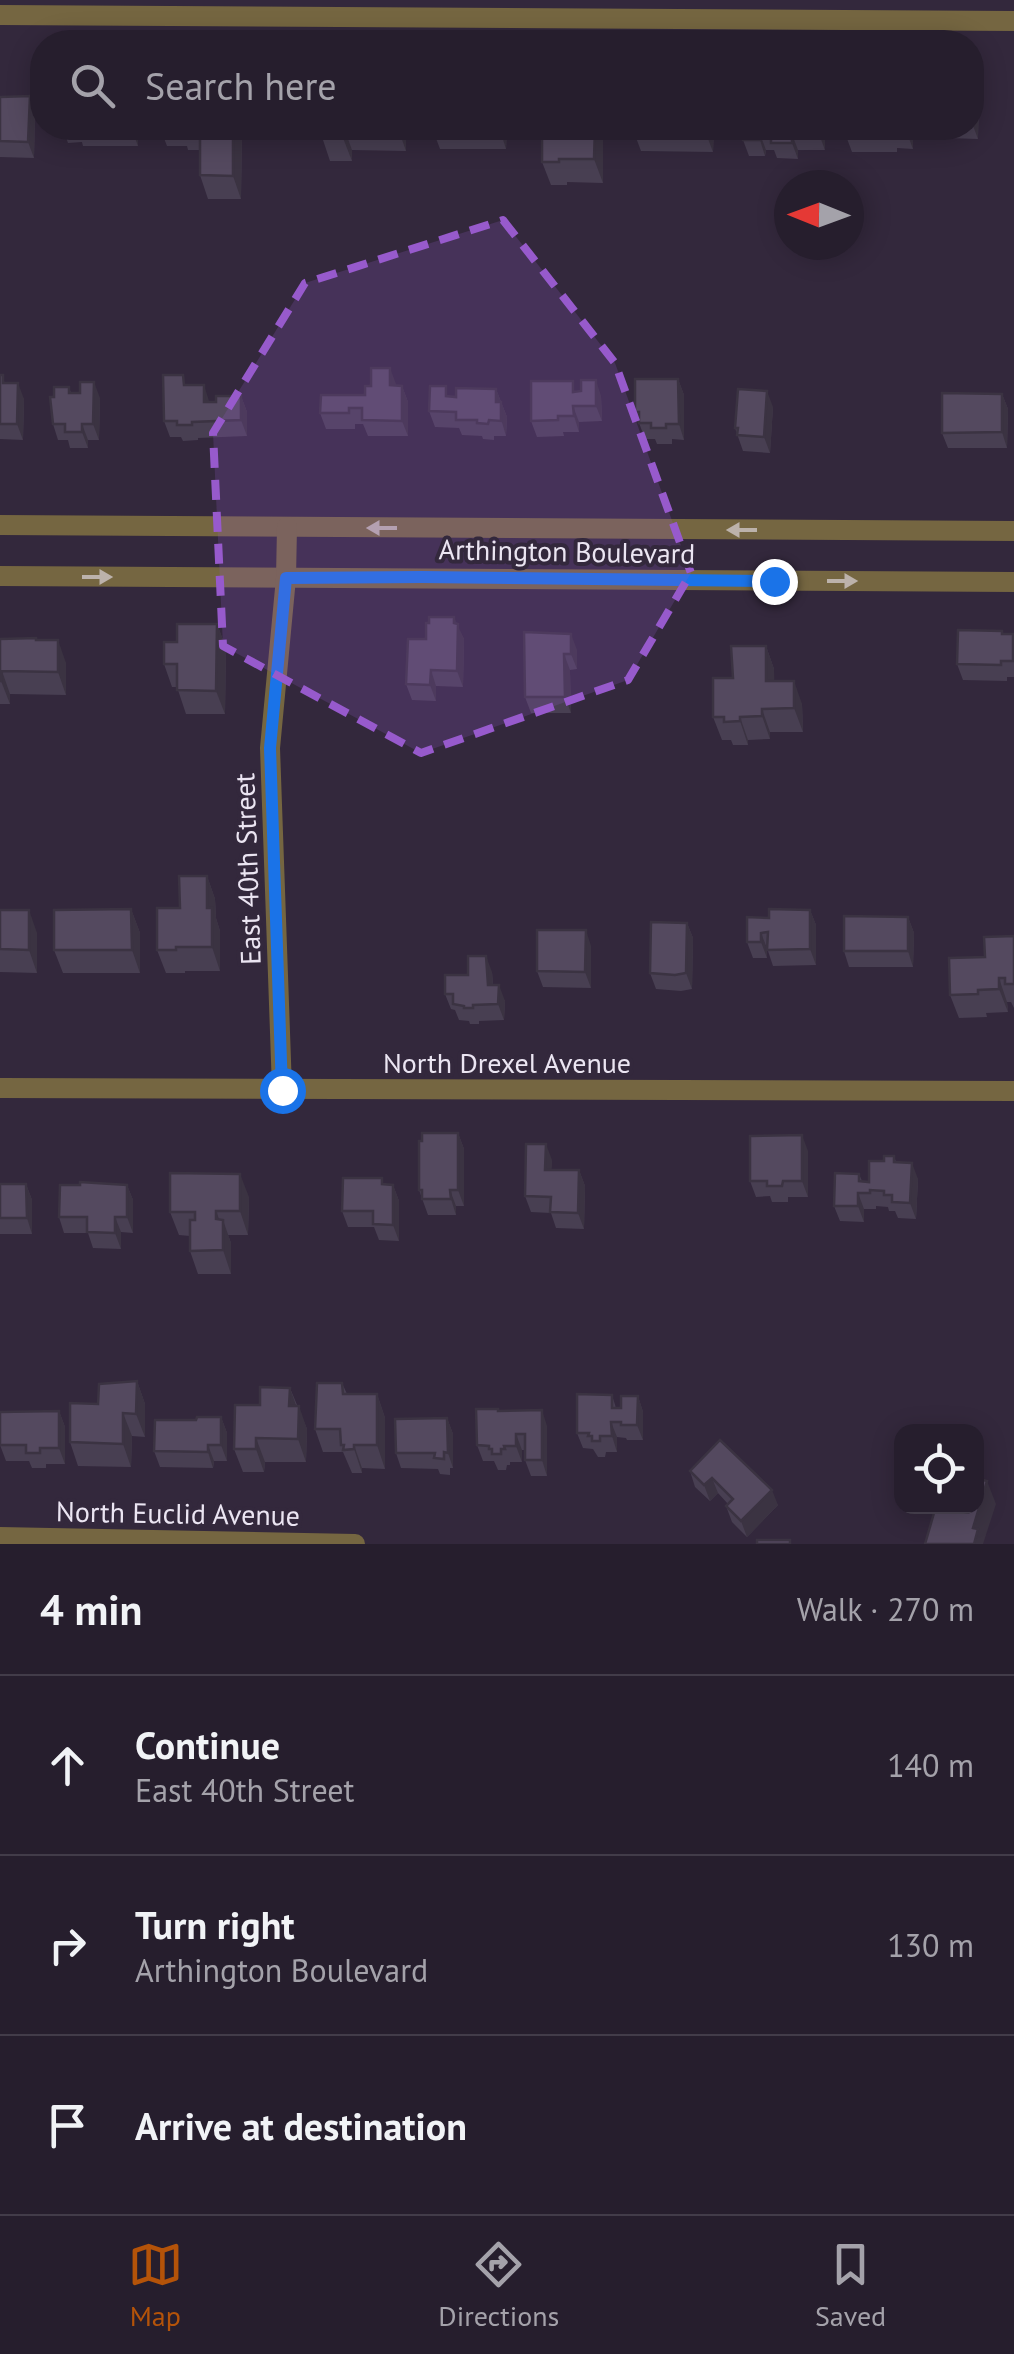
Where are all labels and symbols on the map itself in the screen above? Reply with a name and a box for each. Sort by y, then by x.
north arrow [774,170,864,260]
one-way arrow [365,520,397,536]
one-way arrow [725,522,757,538]
street label: Arthington Boulevard [438,530,696,572]
route end [752,559,798,605]
one-way arrow [82,569,114,585]
one-way arrow [827,573,859,589]
street label: East 40th Street [225,772,269,966]
street label: North Drexel Avenue [383,1044,631,1081]
route start [260,1068,306,1114]
street label: North Euclid Avenue [56,1492,300,1534]

